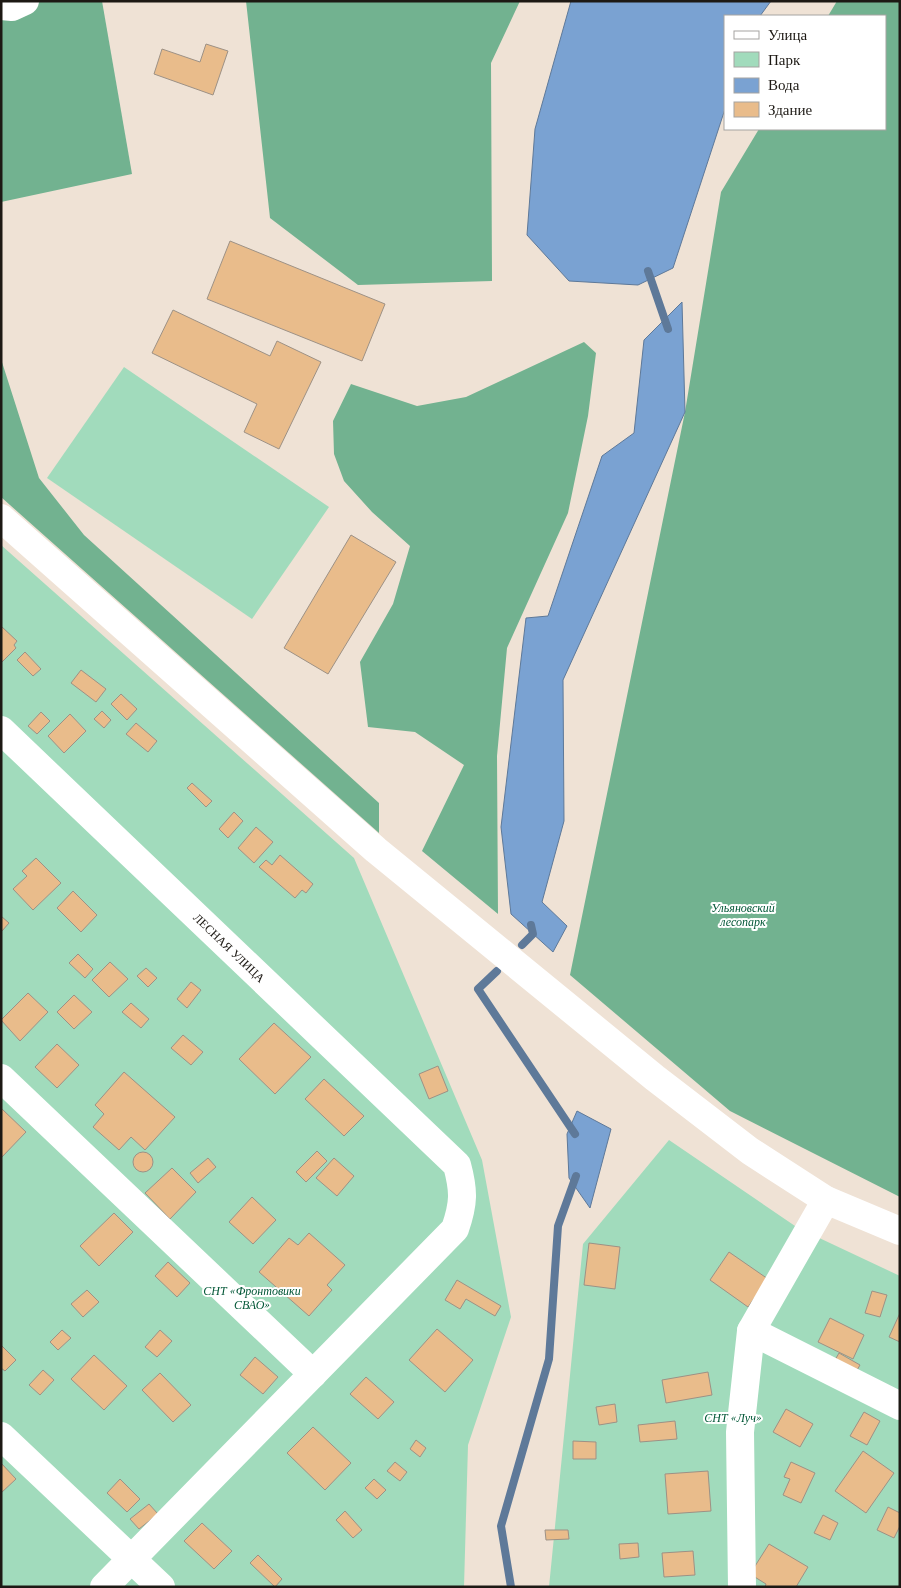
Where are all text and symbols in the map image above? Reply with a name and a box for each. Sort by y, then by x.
legend [724,15,886,130]
text: Улица [768,25,807,44]
text: Парк [768,50,801,69]
text: Вода [768,75,800,94]
text: Здание [768,100,812,119]
park label: Ульяновский лесопарк [711,900,775,929]
street label: ЛЕСНАЯ УЛИЦА [190,910,268,986]
park label: СНТ «Фронтовики СВАО» [203,1283,301,1312]
park label: СНТ «Луч» [704,1410,762,1425]

